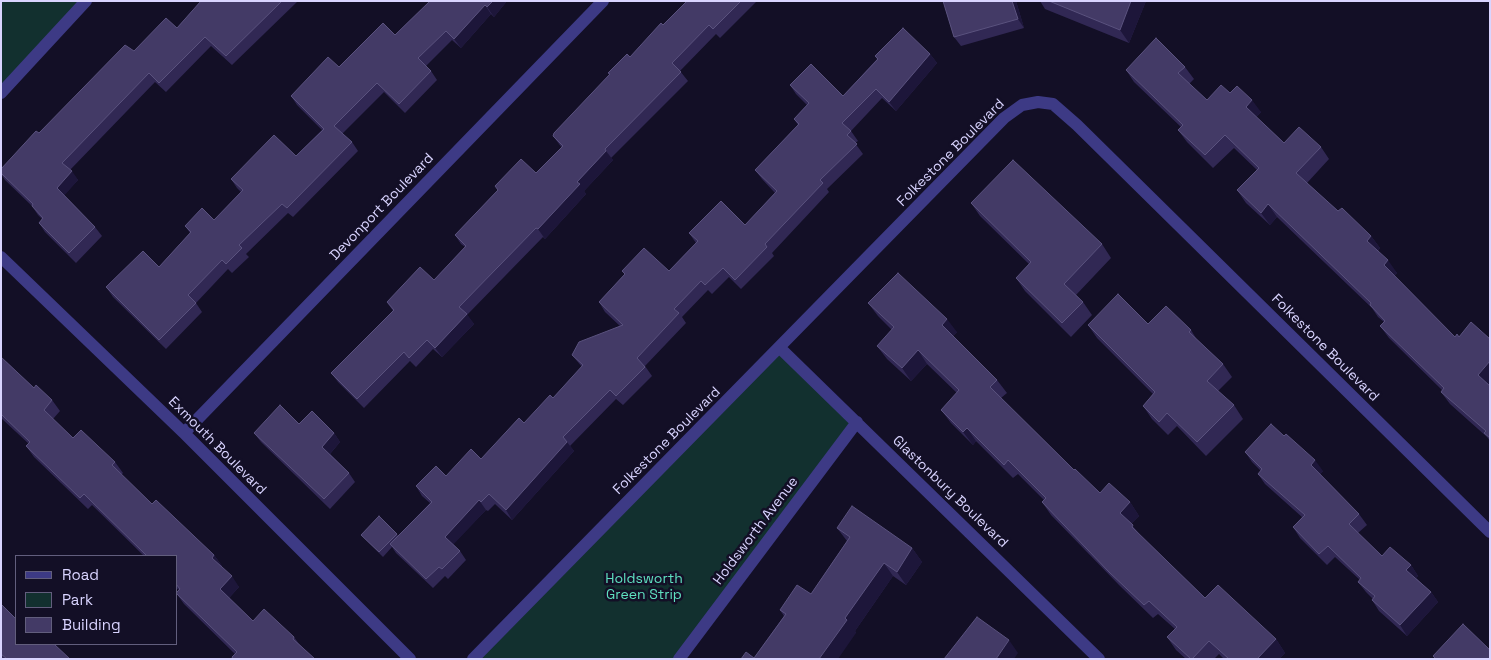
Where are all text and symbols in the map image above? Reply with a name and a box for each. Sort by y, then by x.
street label: Folkestone Boulevard [894,96,1008,210]
street label: Devonport Boulevard [327,150,437,264]
street label: Folkestone Boulevard [1268,291,1382,405]
street label: Folkestone Boulevard [610,384,724,498]
street label: Exmouth Boulevard [165,394,269,498]
street label: Glastonbury Boulevard [889,433,1011,551]
street label: Holdsworth Avenue [710,474,802,588]
legend [15,555,178,645]
text: Road [62,565,99,584]
park label: Holdsworth Green Strip [605,571,683,604]
text: Park [62,590,93,609]
text: Building [62,615,121,634]

